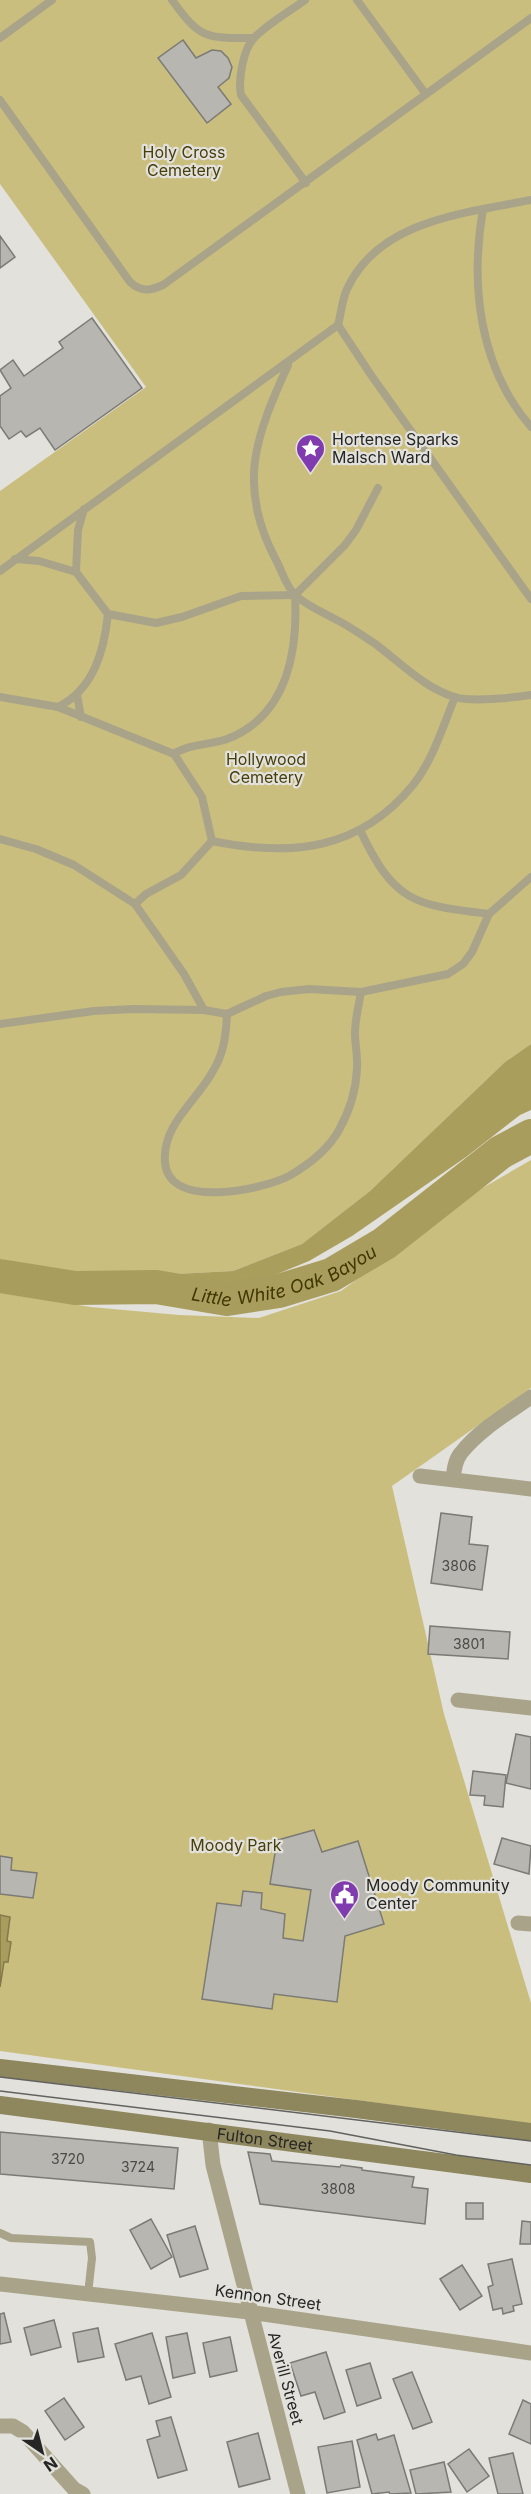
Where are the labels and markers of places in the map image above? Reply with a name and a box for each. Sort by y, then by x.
place label: Hortense Sparks Malsch Ward [332,429,459,467]
place icon: Hortense Sparks Malsch Ward [295,432,327,474]
place label: Moody Community Center [366,1875,510,1913]
public building icon: Moody Community Center [329,1878,361,1920]

